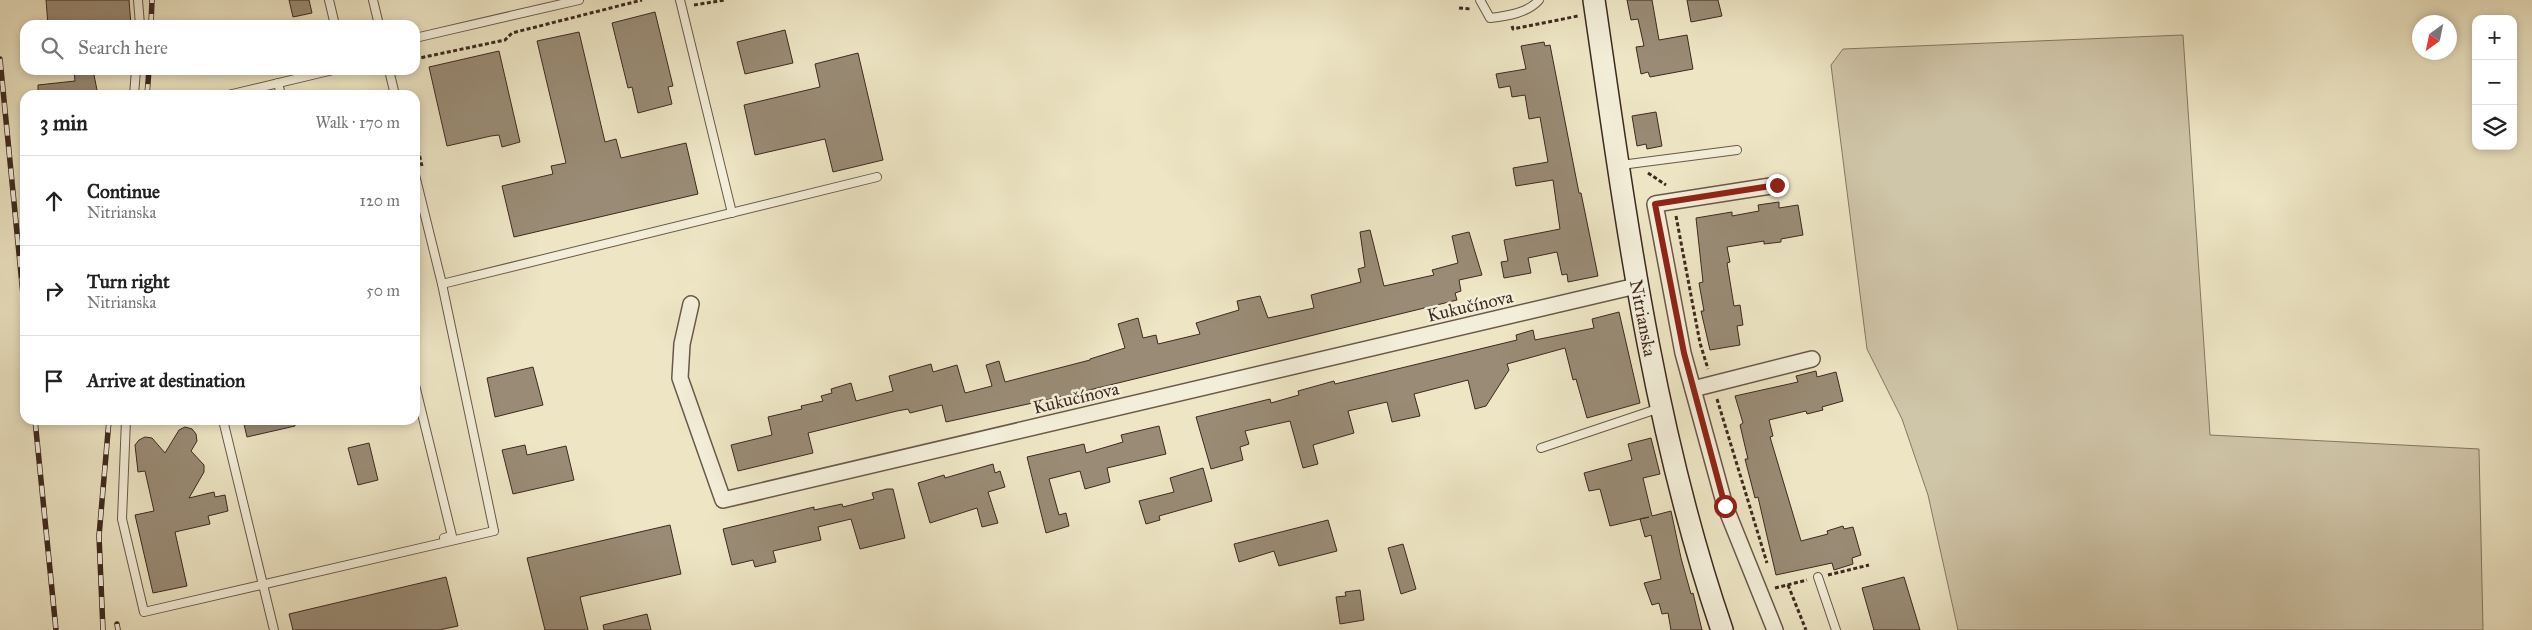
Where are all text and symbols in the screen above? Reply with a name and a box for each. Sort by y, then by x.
north arrow [2412,15,2457,60]
map controls [2472,15,2517,150]
button: + [2472,15,2517,60]
search box [20,20,420,75]
icon: search [38,34,66,62]
text: Search here [78,36,168,59]
button: − [2472,60,2517,105]
button: layers [2472,105,2517,150]
text: 3 min [40,110,88,136]
text: Walk · 170 m [316,113,400,132]
route end [1766,174,1789,197]
text: Continue [87,180,160,203]
icon: ahead [40,187,68,215]
text: 120 m [360,191,400,210]
text: Nitrianska [87,203,156,222]
text: Turn right [87,270,170,293]
icon: right [40,277,68,305]
street label: Nitrianska [1625,278,1661,359]
text: 50 m [366,281,400,300]
street label: Kukučínova [1425,285,1516,327]
text: Nitrianska [87,293,156,312]
icon: arrive [40,367,68,395]
text: Arrive at destination [87,369,245,392]
street label: Kukučínova [1031,377,1122,419]
route start [1714,495,1737,518]

